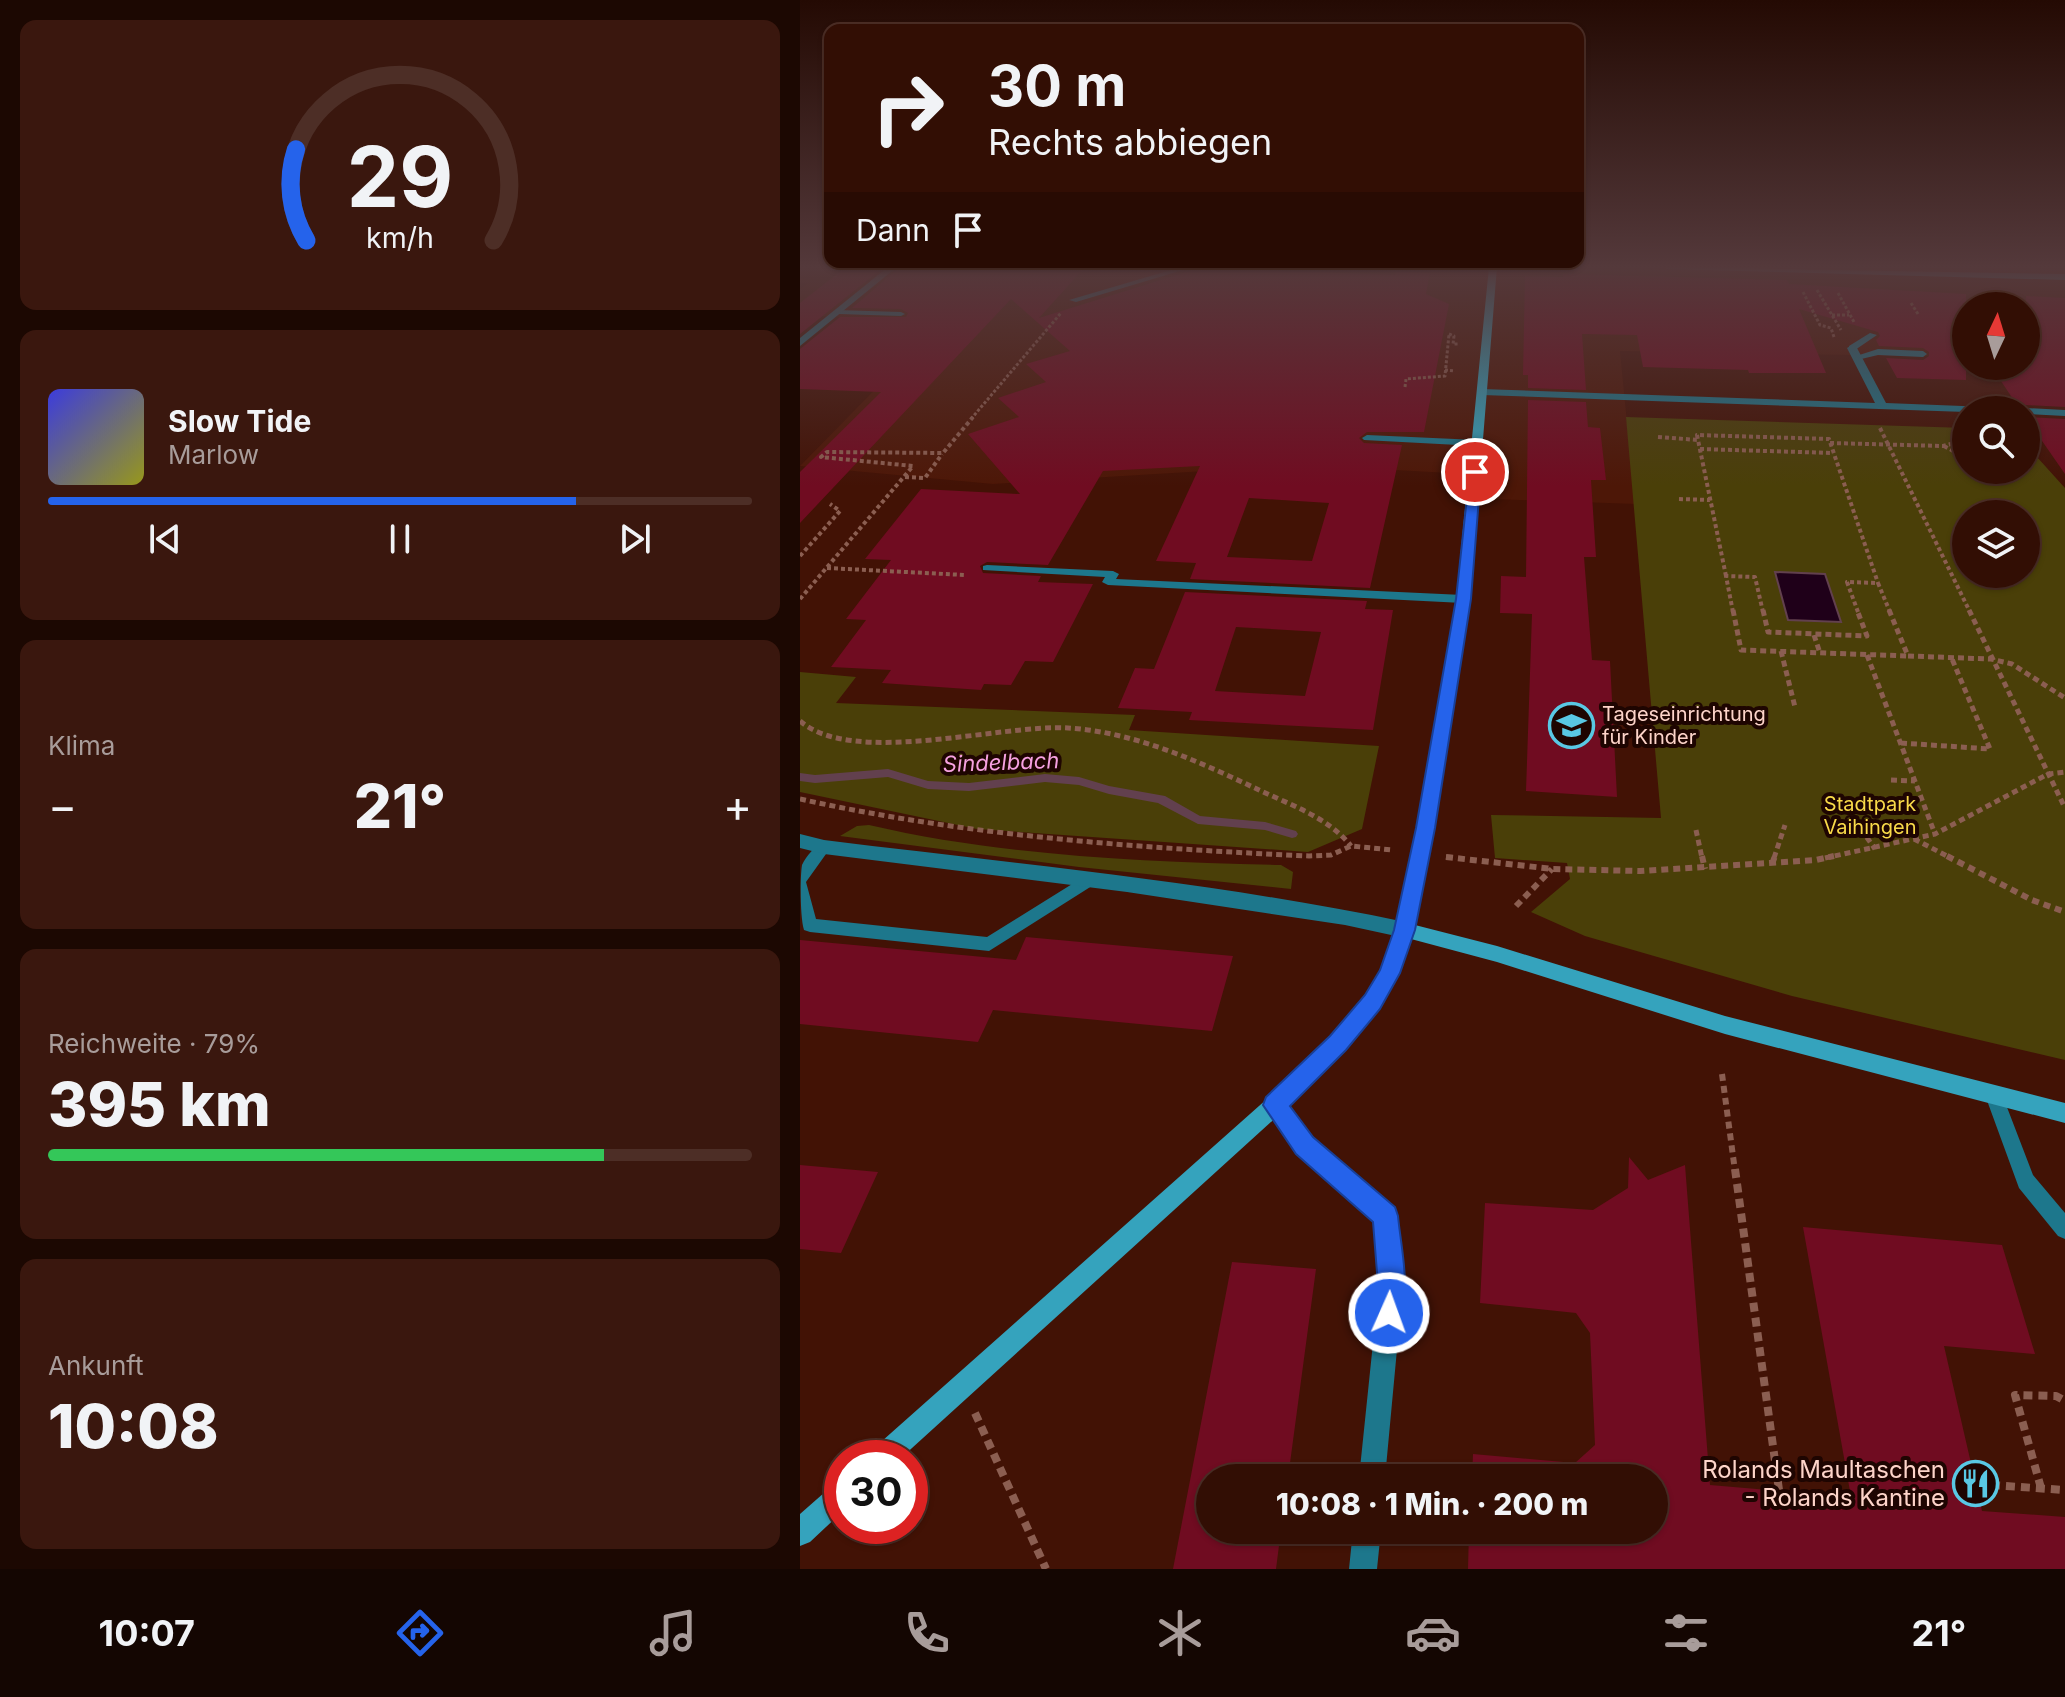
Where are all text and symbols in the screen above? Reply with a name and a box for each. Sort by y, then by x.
text: 30 m [988,52,1126,120]
icon: right [856,56,960,160]
text: Rechts abbiegen [988,120,1272,164]
text: 29 [347,125,453,226]
icon: arrive [946,208,990,252]
text: Dann [856,212,930,248]
text: km/h [366,220,434,255]
north arrow [1952,292,2040,380]
map controls [1952,292,2040,588]
button: search [1952,396,2040,484]
text: Slow Tide [168,403,311,439]
pin [1441,438,1509,506]
text: Marlow [168,439,259,470]
icon: arrive [1453,450,1497,494]
button: layers [1952,500,2040,588]
icon: previous [143,517,187,561]
icon: pause [378,517,422,561]
icon: next [613,517,657,561]
school or university icon: Tageseinrichtung für Kinder [1547,702,1595,750]
place label: Tageseinrichtung für Kinder [1602,702,1766,749]
text: Klima [48,730,115,761]
water label: Sindelbach [942,747,1060,777]
text: 21° [354,770,446,842]
text: − [48,779,77,833]
text: + [723,779,752,833]
park label: Stadtpark Vaihingen [1823,792,1917,839]
text: Reichweite · 79% [48,1028,260,1059]
text: 395 km [48,1068,271,1140]
position arrow [1347,1271,1431,1355]
text: Ankunft [48,1350,144,1381]
text: 10:08 [48,1390,219,1462]
speed limit sign: 30 [824,1440,928,1544]
place label: Rolands Maultaschen - Rolands Kantine [1702,1455,1945,1512]
restaurant icon: Rolands Maultaschen - Rolands Kantine [1952,1460,2000,1508]
text: 10:08 · 1 Min. · 200 m [1276,1486,1588,1522]
icon: directions [392,1605,448,1661]
icon: music [645,1605,701,1661]
icon: phone [899,1605,955,1661]
icon: climate [1152,1605,1208,1661]
icon: car [1405,1605,1461,1661]
icon: filters [1658,1605,1714,1661]
text: 10:07 [99,1611,195,1655]
text: 21° [1912,1611,1966,1655]

